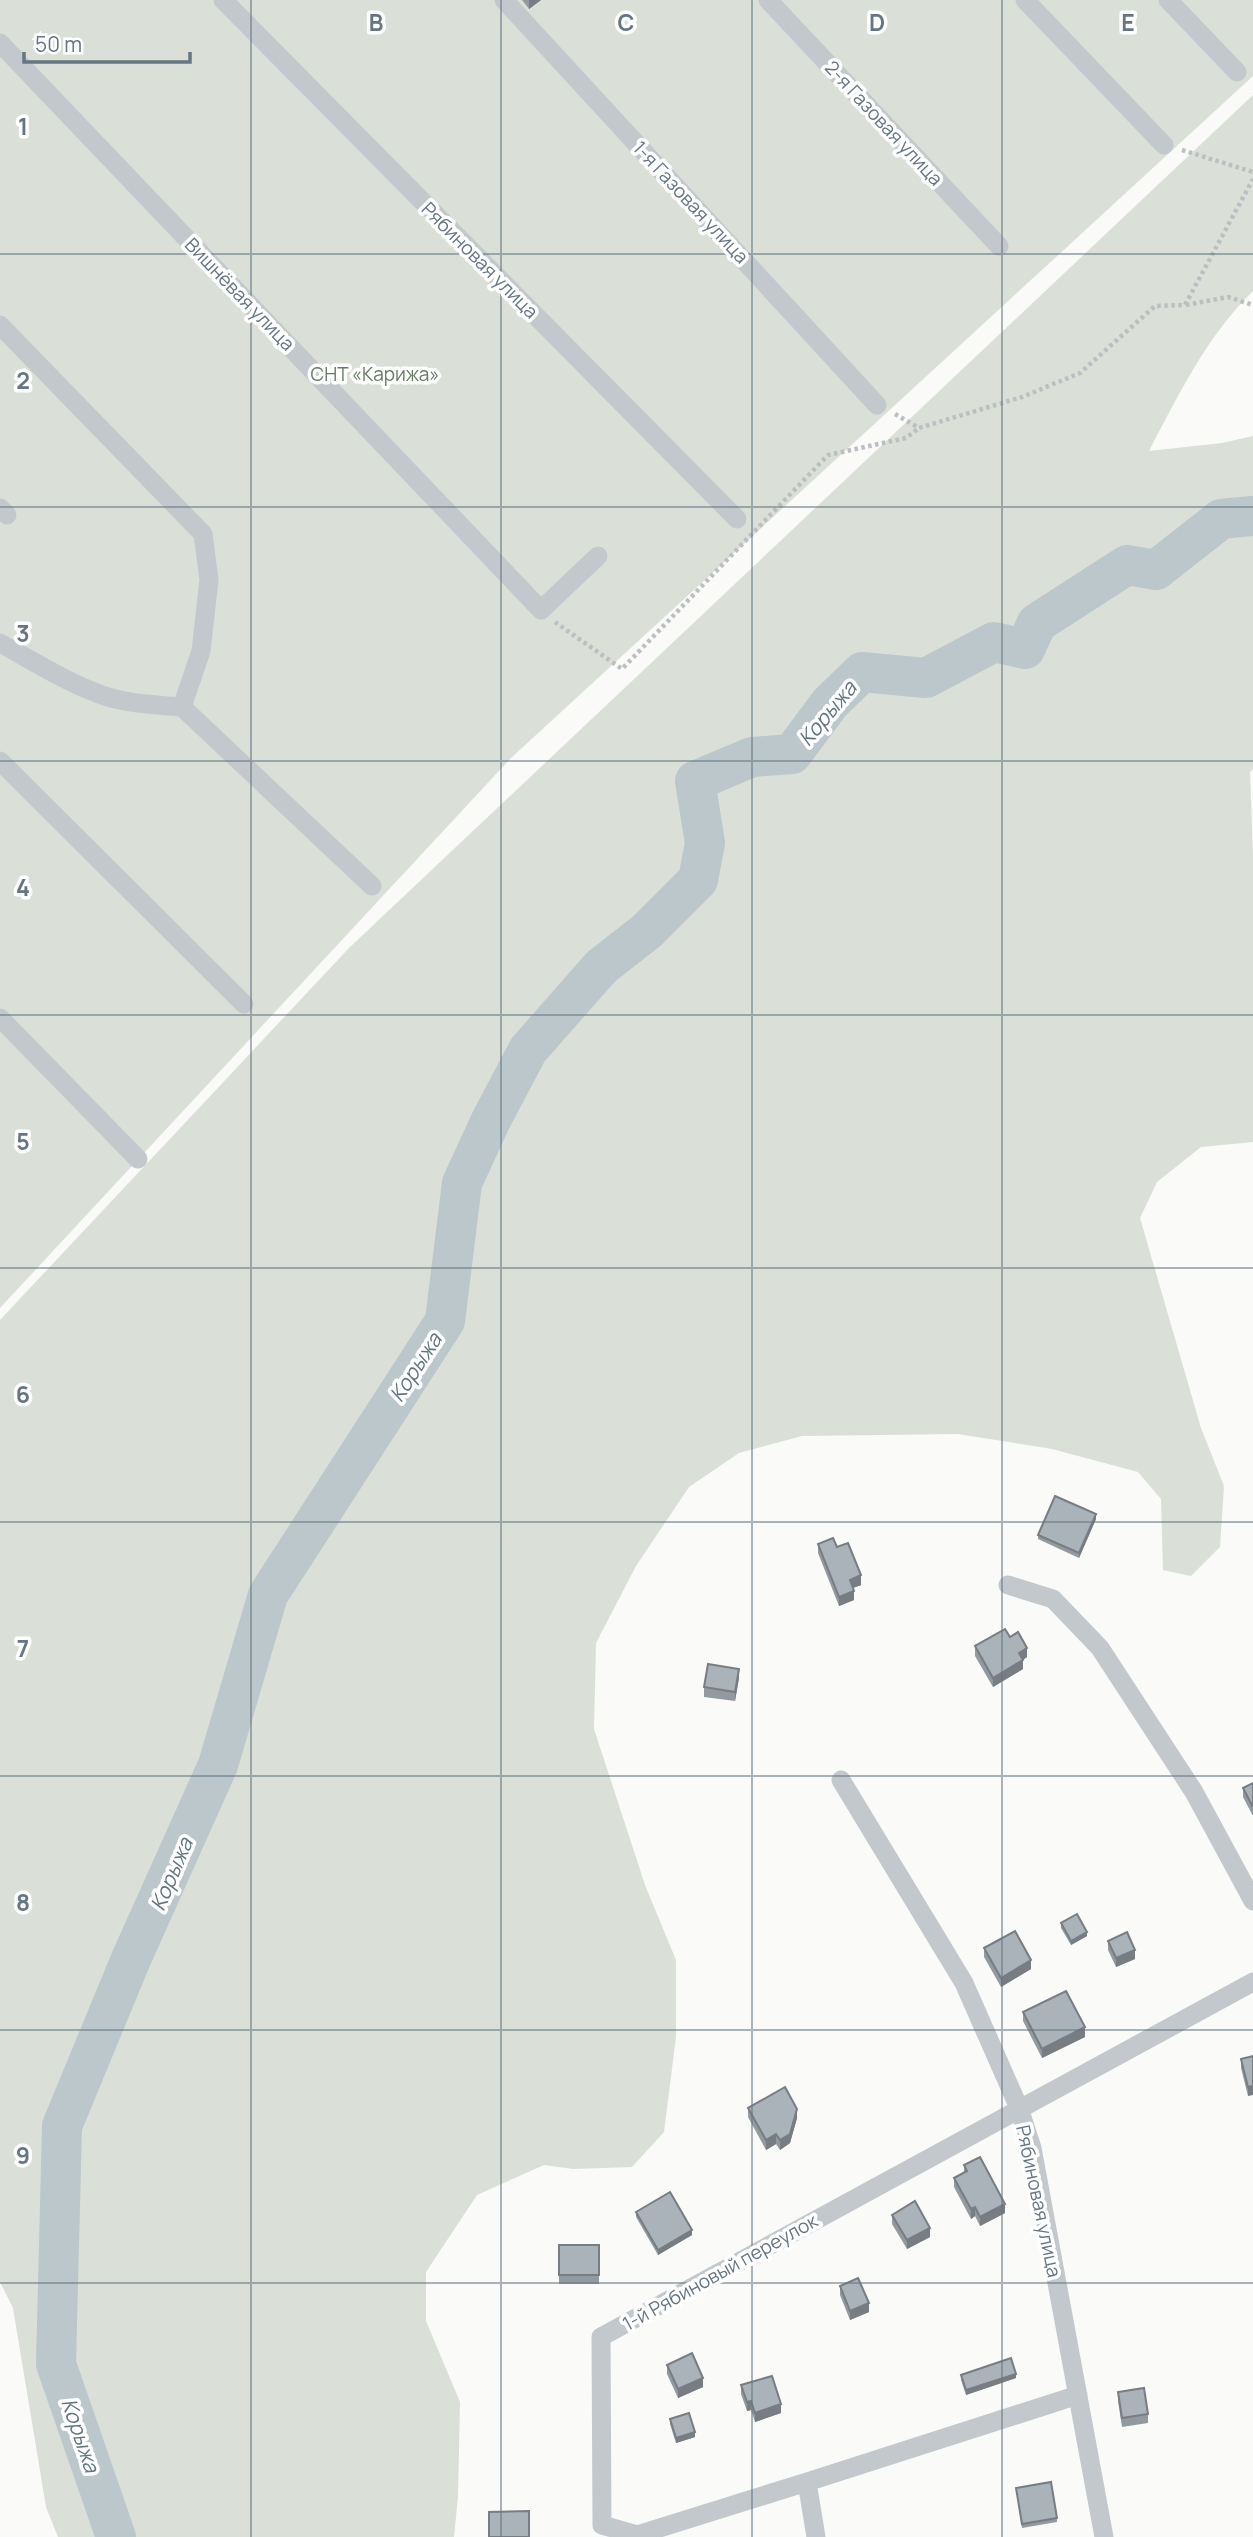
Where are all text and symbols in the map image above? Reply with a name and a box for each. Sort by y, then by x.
text: B [369,6,383,38]
text: C [618,6,635,38]
text: D [869,6,885,38]
text: E [1121,6,1135,38]
scale bar [24,21,191,65]
text: 50 m [35,30,82,58]
street label: 2-я Газовая улица [819,55,949,191]
text: 1 [18,110,28,142]
street label: 1-я Газовая улица [627,135,755,269]
street label: Рябиновая улица [416,196,544,324]
street label: Вишнёвая улица [179,232,301,356]
park label: СНТ «Карижа» [311,361,439,387]
text: 2 [16,364,30,396]
text: 3 [16,617,30,649]
water label: Корыжа [792,674,863,751]
text: 4 [16,871,30,903]
text: 5 [16,1125,30,1157]
water label: Корыжа [382,1326,448,1407]
text: 6 [16,1378,30,1410]
text: 7 [17,1632,29,1664]
water label: Корыжа [143,1832,199,1915]
text: 8 [16,1886,30,1918]
street label: Рябиновая улица [1010,2122,1068,2280]
text: 9 [16,2139,30,2171]
street label: 1-й Рябиновый переулок [618,2207,823,2336]
water label: Корыжа [55,2394,107,2477]

